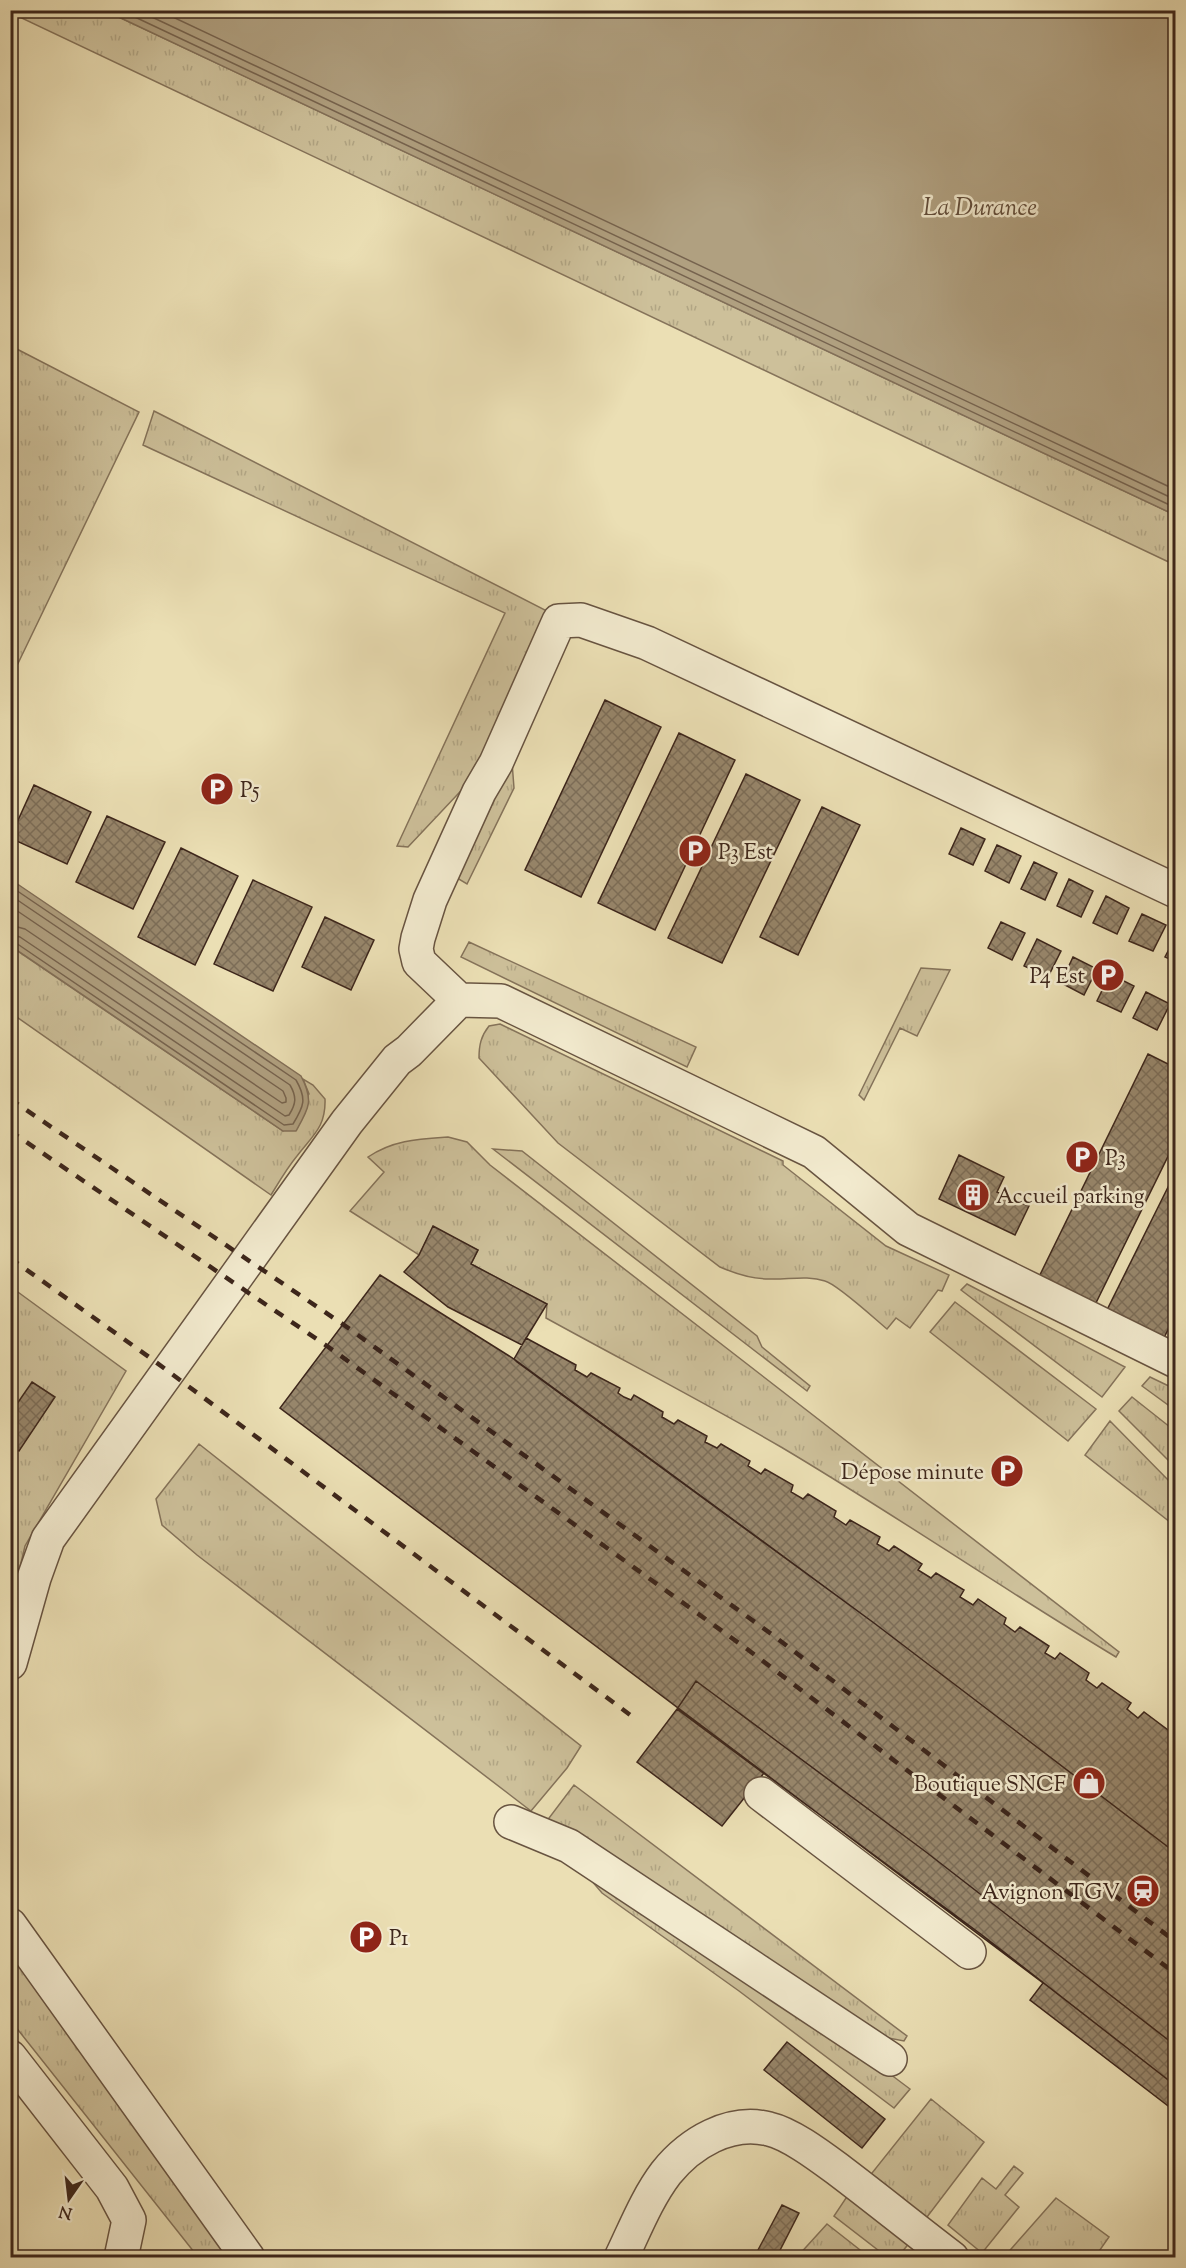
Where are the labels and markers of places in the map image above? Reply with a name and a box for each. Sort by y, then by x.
parking icon: P5 [199,771,235,807]
place label: P5 [240,776,260,808]
parking icon: P3 Est [677,833,713,869]
place label: P3 Est [718,838,774,870]
parking icon: P4 Est [1090,957,1126,993]
place label: P4 Est [1029,962,1085,994]
parking icon: P3 [1064,1139,1100,1175]
place label: P3 [1105,1144,1126,1176]
building icon: Accueil parking [955,1177,991,1213]
place label: Accueil parking [996,1182,1145,1214]
parking icon: Dépose minute [989,1453,1025,1489]
place label: Dépose minute [841,1458,984,1490]
shop icon: Boutique SNCF [1071,1765,1107,1801]
place label: Boutique SNCF [914,1770,1066,1802]
station icon: Avignon TGV [1125,1873,1161,1909]
place label: Avignon TGV [981,1878,1120,1910]
parking icon: P1 [348,1919,384,1955]
place label: P1 [389,1924,409,1956]

